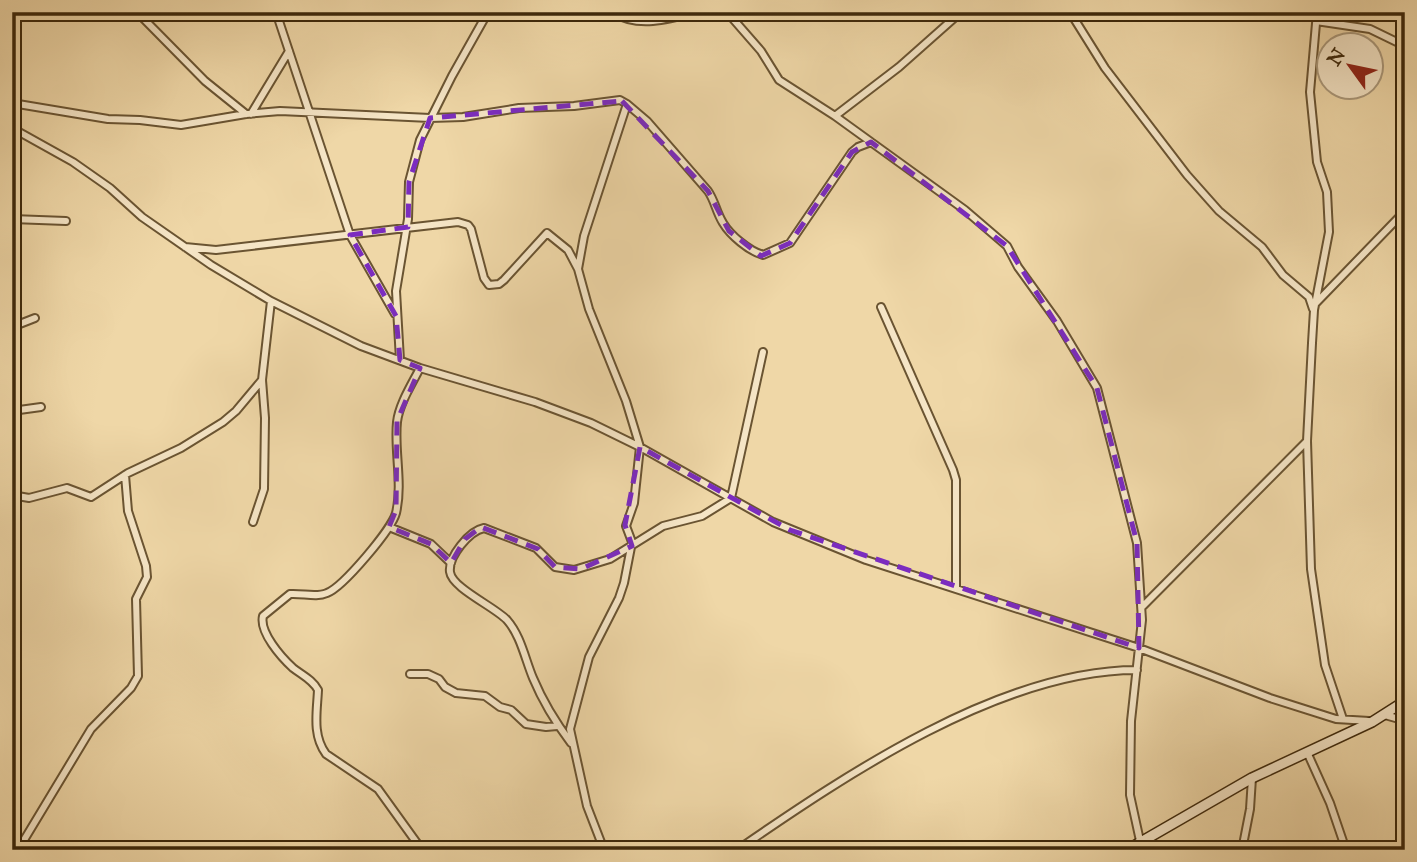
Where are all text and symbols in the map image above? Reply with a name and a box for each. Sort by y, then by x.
north arrow [1316,32,1386,102]
text: N [1322,44,1350,70]

